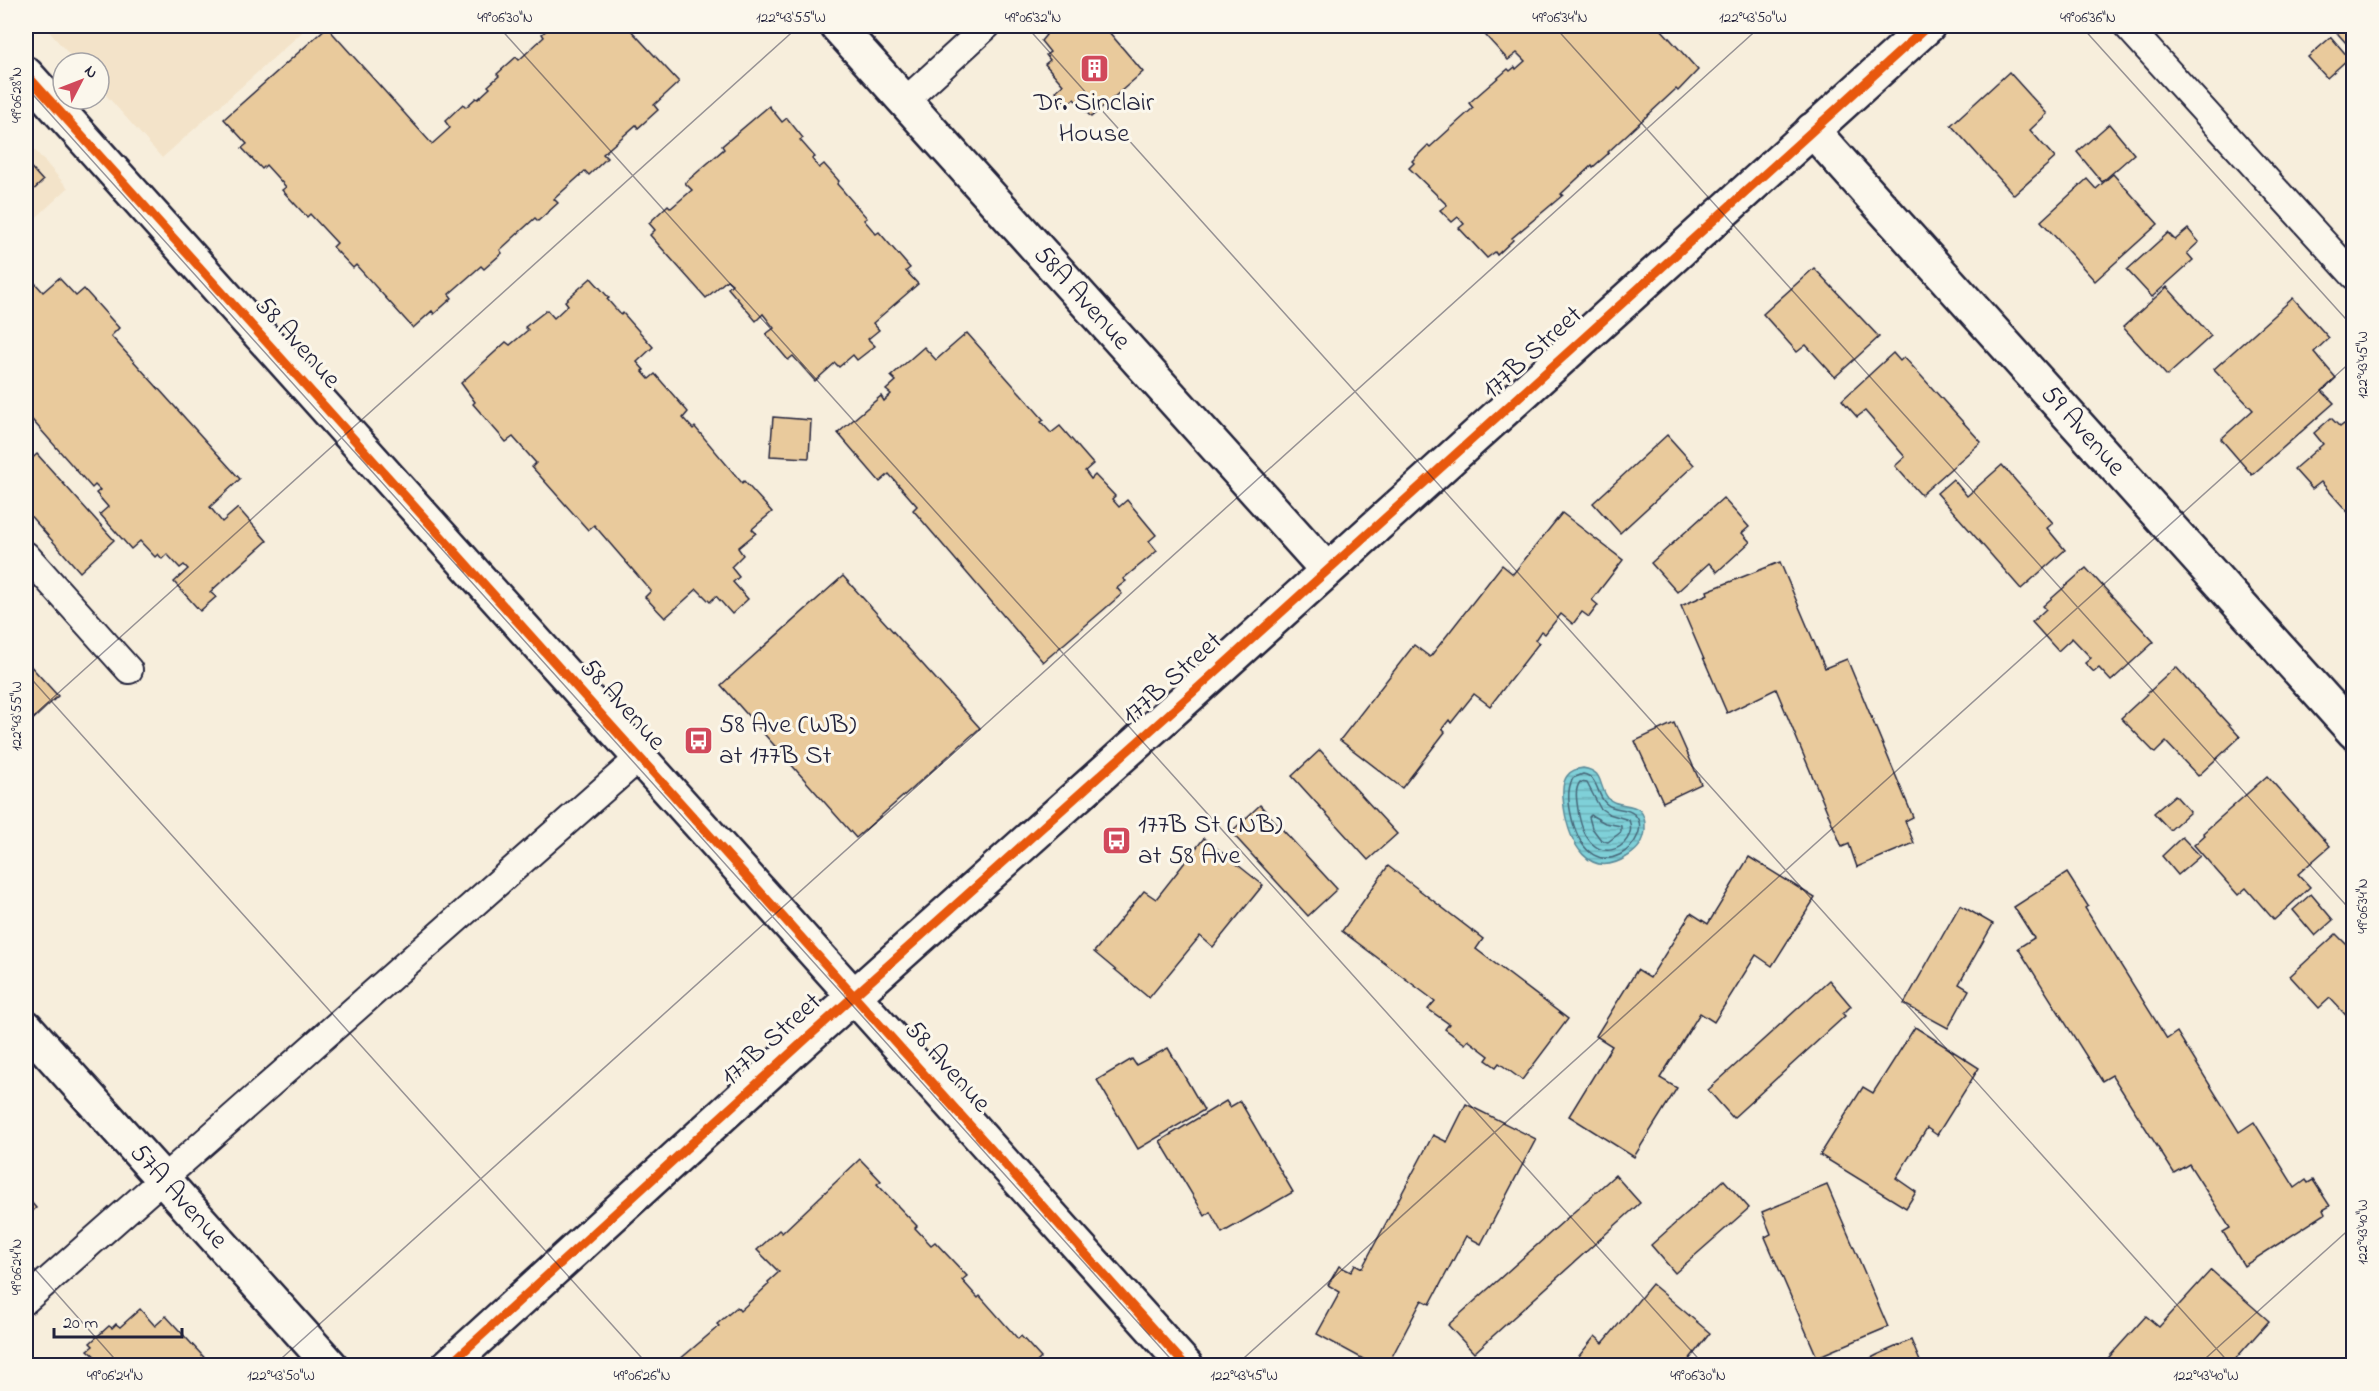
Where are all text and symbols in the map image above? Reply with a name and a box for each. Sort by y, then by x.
text: 49°06'30"N [477,7,533,29]
text: 122°43'55"W [756,7,826,29]
text: 49°06'32"N [1005,7,1061,29]
text: 49°06'34"N [1532,7,1588,29]
text: 122°43'50"W [1719,7,1787,29]
text: 49°06'36"N [2060,7,2116,29]
north arrow [51,51,111,111]
building icon: Dr. Sinclair House [1078,52,1110,84]
text: N [78,60,103,84]
text: 49°06'28"N [6,67,28,123]
place label: Dr. Sinclair House [1033,84,1155,154]
street label: 58A Avenue [1024,237,1140,360]
street label: 58 Avenue [245,288,350,399]
street label: 177B Street [1474,297,1592,409]
text: 122°43'45"W [2352,331,2374,399]
street label: 59 Avenue [2031,377,2135,486]
street label: 177B Street [1114,623,1232,735]
street label: 58 Avenue [570,650,675,761]
text: 122°43'55"W [6,681,28,751]
place label: 58 Ave (WB) at 177B St [719,706,857,776]
bus stop icon: 58 Ave (WB) at 177B St [682,725,714,757]
place label: 177B St (NB) at 58 Ave [1138,806,1283,876]
bus stop icon: 177B St (NB) at 58 Ave [1101,825,1133,857]
text: 49°06'34"N [2352,878,2374,934]
street label: 177B Street [713,984,831,1096]
street label: 58 Avenue [895,1012,1000,1123]
street label: 57A Avenue [120,1135,237,1259]
text: 122°43'40"W [2352,1199,2374,1265]
text: 49°06'24"N [6,1239,28,1295]
scale bar [54,1301,182,1339]
text: 20 m [63,1311,98,1337]
text: 49°06'24"N [87,1365,143,1387]
text: 122°43'50"W [247,1365,315,1387]
text: 49°06'26"N [613,1365,671,1387]
text: 122°43'45"W [1210,1365,1278,1387]
text: 49°06'30"N [1670,1365,1726,1387]
text: 122°43'40"W [2173,1365,2239,1387]

